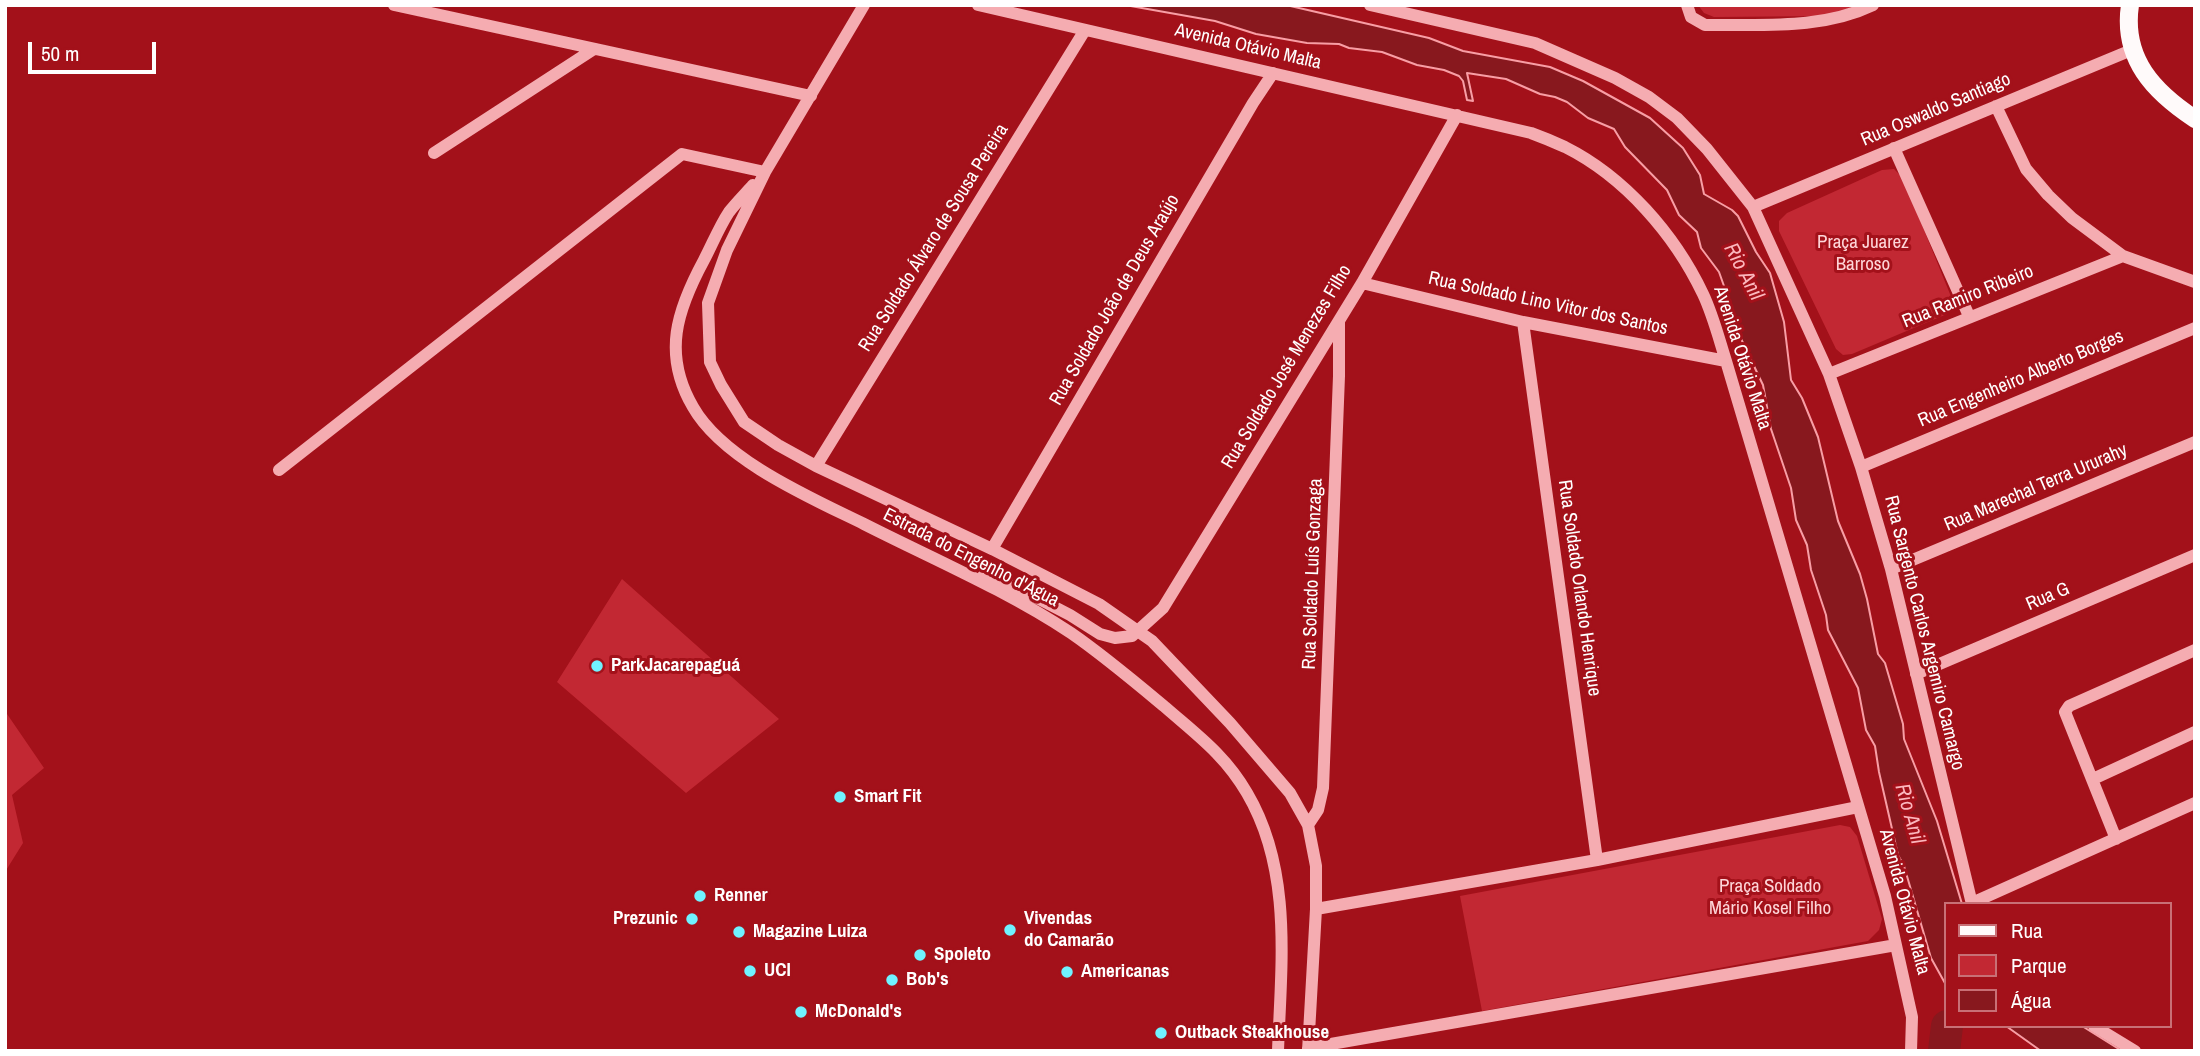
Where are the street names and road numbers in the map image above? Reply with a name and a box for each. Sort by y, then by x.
street label: Avenida Otávio Malta [1173,19,1323,75]
street label: Rua Oswaldo Santiago [1858,68,2014,152]
street label: Rua Soldado Álvaro de Sousa Pereira [854,120,1014,356]
street label: Rua Soldado João de Deus Araújo [1045,190,1185,410]
street label: Rua Ramiro Ribeiro [1899,260,2037,334]
street label: Rua Soldado José Menezes Filho [1217,261,1357,473]
street label: Rua Soldado Lino Vitor dos Santos [1426,267,1670,341]
street label: Avenida Otávio Malta [1708,283,1776,433]
street label: Rua Engenheiro Alberto Borges [1915,325,2127,433]
street label: Rua Marechal Terra Ururahy [1941,439,2131,537]
street label: Rua Soldado Luís Gonzaga [1298,478,1328,670]
street label: Rua Soldado Orlando Henrique [1553,478,1605,698]
street label: Rua Sargento Carlos Argemiro Camargo [1879,493,1969,773]
street label: Estrada do Engenho d'Água [879,504,1063,612]
street label: Rua G [2023,578,2073,616]
street label: Avenida Otávio Malta [1874,827,1934,977]

